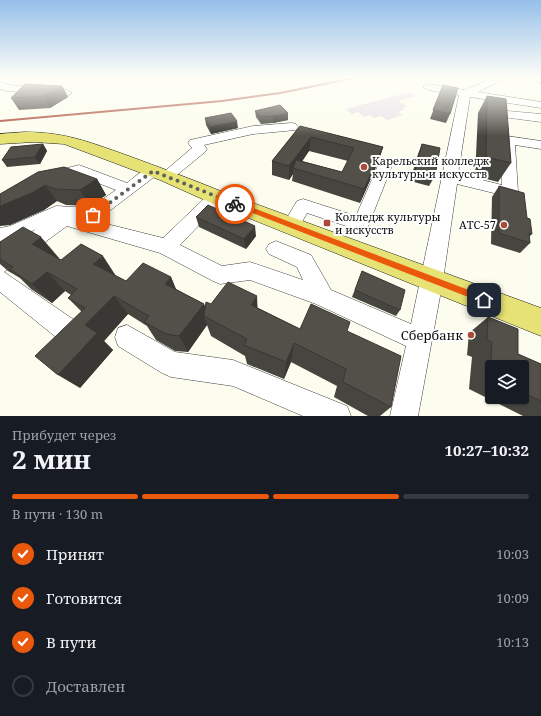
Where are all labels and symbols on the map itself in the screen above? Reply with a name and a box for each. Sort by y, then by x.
place label: Карельский колледж культуры и искусств [372,153,489,181]
marker: Карельский колледж культуры и искусств [359,162,369,172]
courier [215,184,255,224]
pin [76,198,110,232]
place label: Колледж культуры и искусств [335,209,440,237]
place label: АТС-57 [459,217,496,232]
marker: Колледж культуры и искусств [322,218,332,228]
marker: АТС-57 [499,220,509,230]
pin [467,283,501,317]
place label: Сбербанк [401,326,463,344]
marker: Сбербанк [466,330,476,340]

